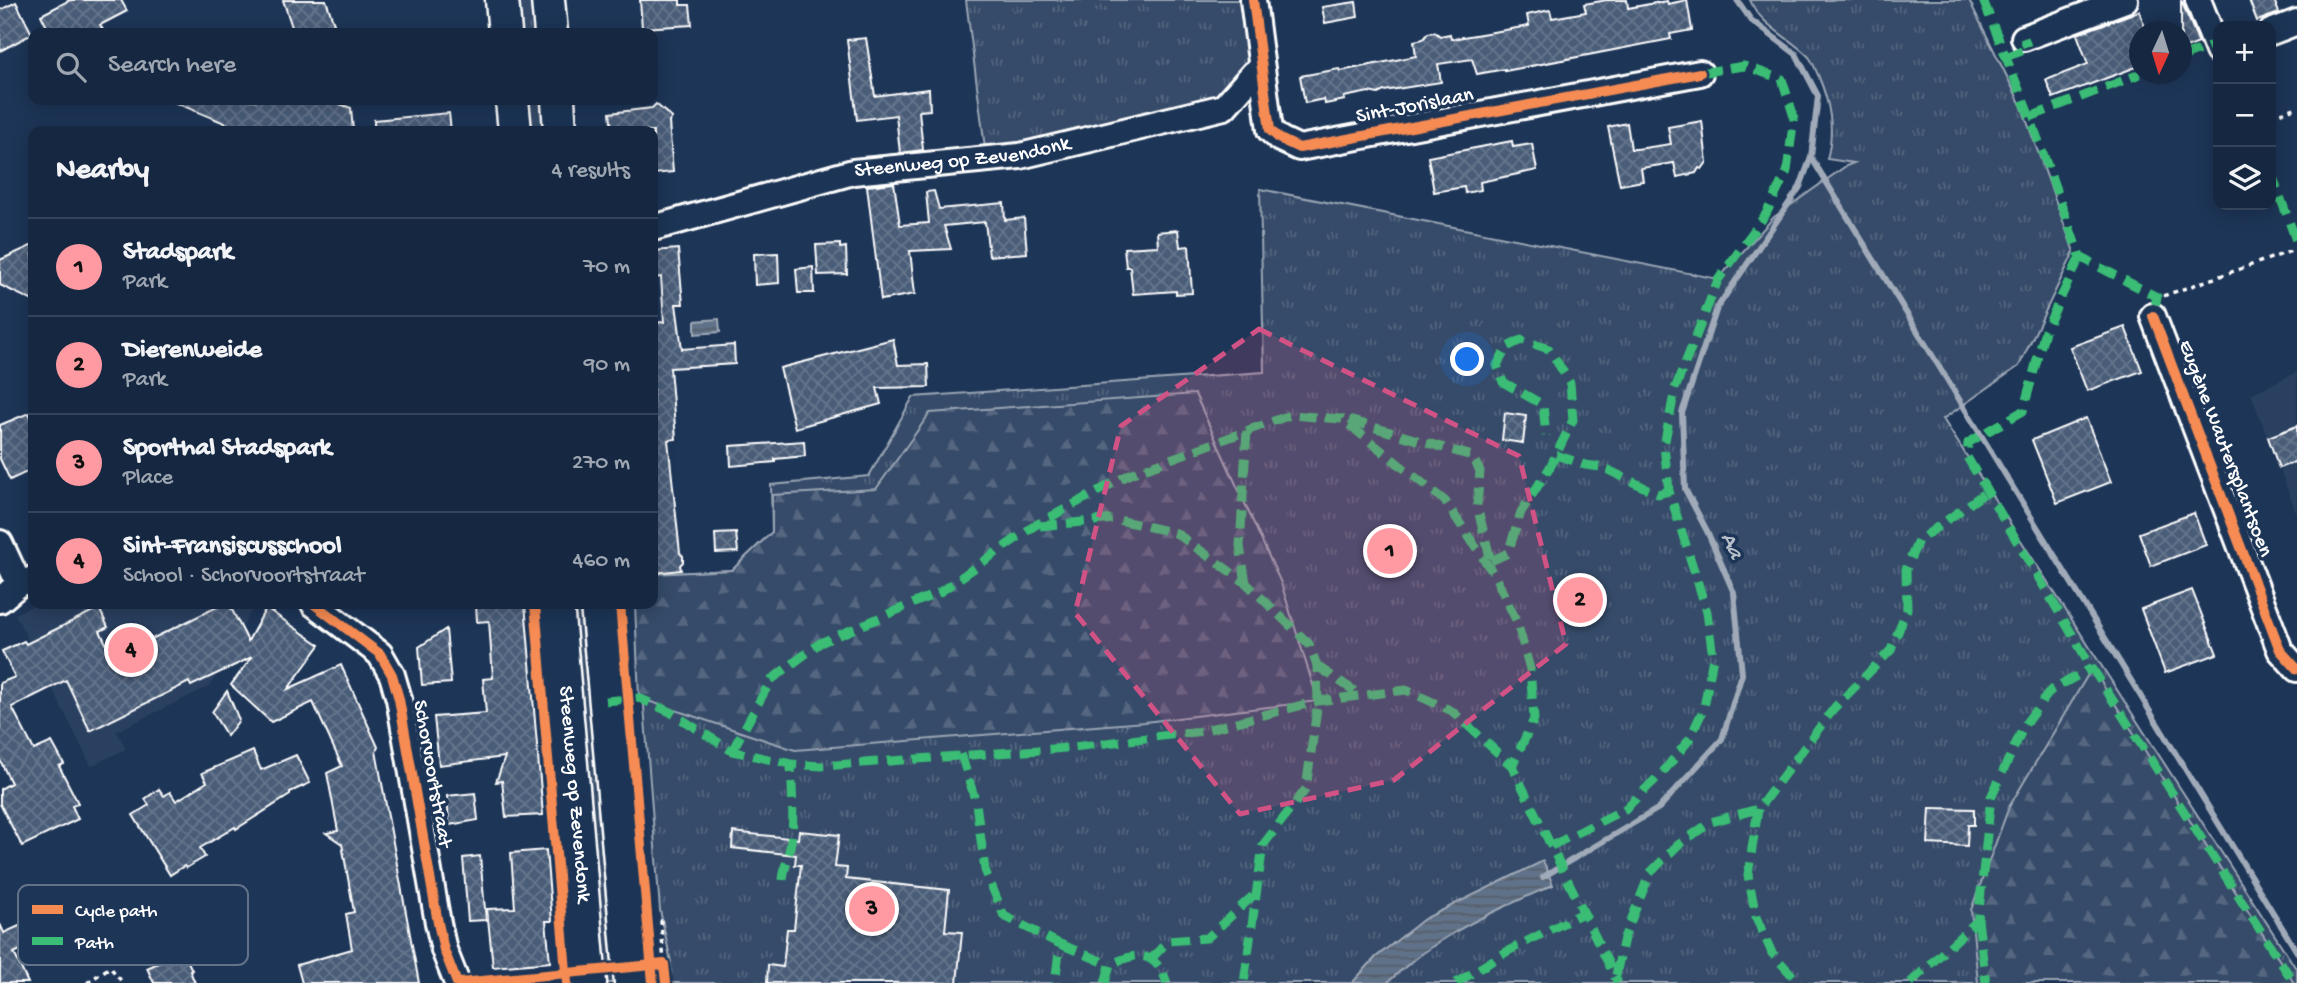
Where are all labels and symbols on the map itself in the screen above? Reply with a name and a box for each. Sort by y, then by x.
north arrow [2129,21,2192,84]
street label: Sint-Jorislaan [1354,83,1476,131]
street label: Steenweg op Zevendonk [853,131,1075,184]
street label: Eugène Wautersplantsoen [2171,337,2277,561]
your location [1450,342,1484,376]
pin: 1 [1367,525,1413,577]
water label: Aa [1713,528,1749,565]
pin: 2 [1557,574,1603,626]
pin: 4 [108,624,154,676]
street label: Steenweg op Zevendonk [552,685,596,906]
street label: Schorvoortstraat [406,698,457,852]
pin: 3 [849,883,895,935]
legend [18,885,248,965]
text: Cycle path [75,901,157,924]
text: Path [74,933,114,956]

